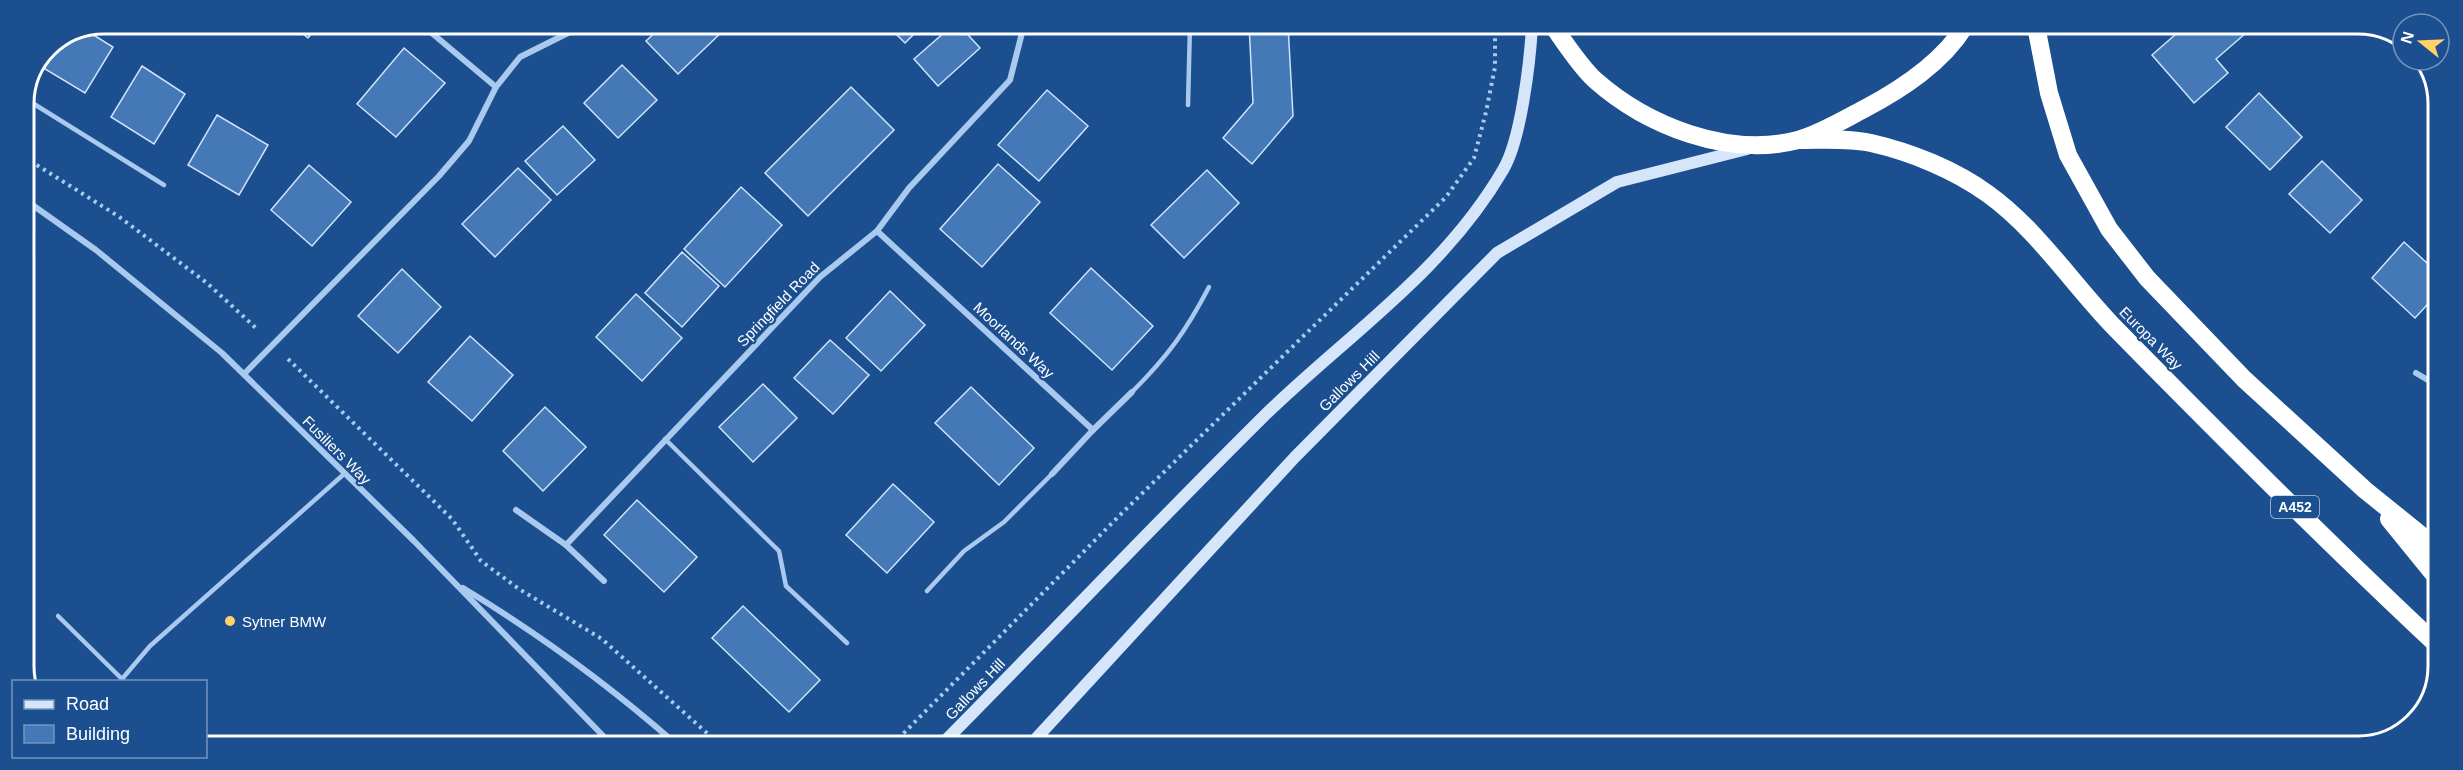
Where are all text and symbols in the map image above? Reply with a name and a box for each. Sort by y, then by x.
north arrow [2391,12,2451,72]
text: N [2397,29,2417,46]
street label: Springfield Road [733,258,823,350]
street label: Moorlands Way [970,298,1058,382]
street label: Europa Way [2116,303,2186,373]
street label: Gallows Hill [1315,347,1383,415]
street label: Fusiliers Way [299,412,375,488]
road number: A452 [2271,496,2319,518]
place label: Sytner BMW [242,613,327,630]
marker: Sytner BMW [223,614,237,628]
street label: Gallows Hill [942,655,1008,723]
legend [12,680,207,758]
text: Road [66,694,109,714]
text: Building [66,724,130,744]

